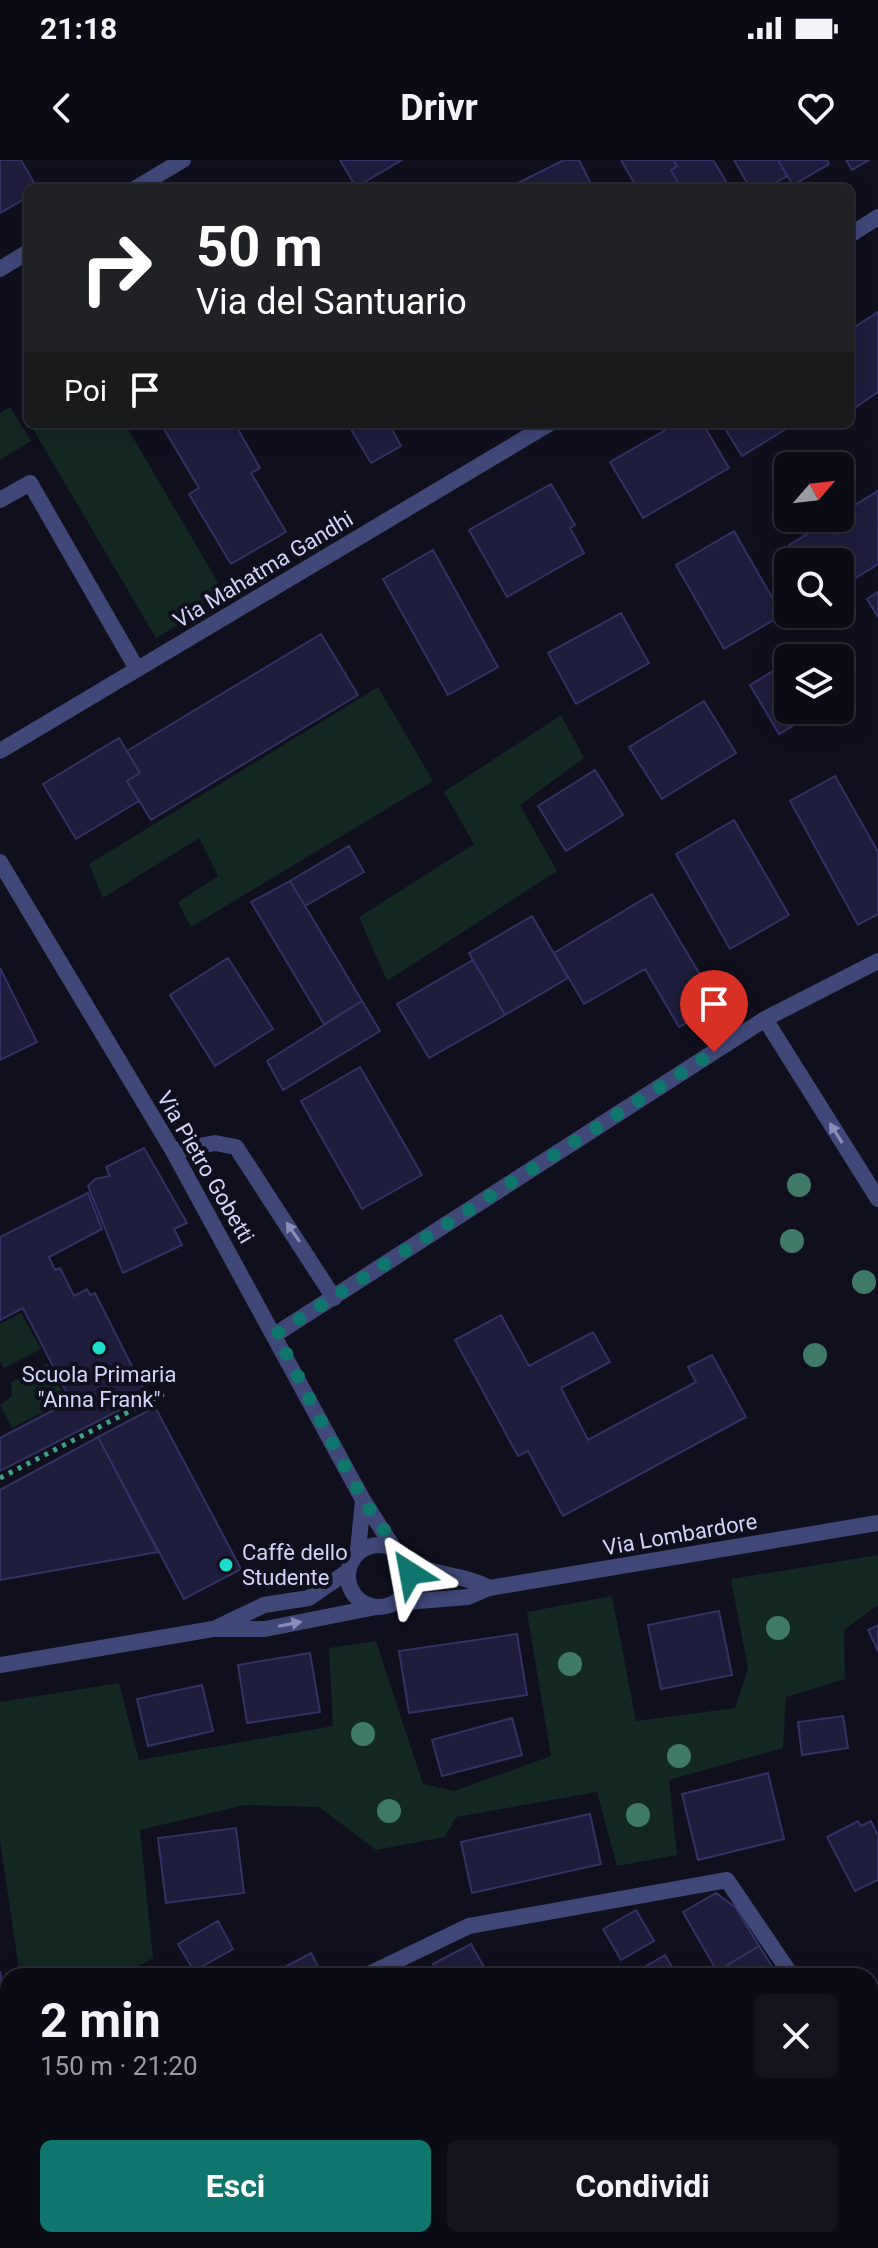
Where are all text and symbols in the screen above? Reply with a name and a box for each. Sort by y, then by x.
text: 21:18 [40,11,117,46]
icon: back [40,86,84,130]
icon: heart [794,86,838,130]
text: Drivr [400,87,478,129]
text: 50 m [196,214,323,280]
icon: right [64,216,168,320]
text: Via del Santuario [196,281,467,323]
icon: arrive [123,368,167,412]
text: Poi [64,373,107,408]
north arrow [774,452,854,532]
map controls [774,452,854,724]
street label: Via Mahatma Gandhi [169,506,358,633]
button: search [774,548,854,628]
button: layers [774,644,854,724]
pin [680,970,748,1052]
icon: arrive [692,982,736,1026]
street label: Via Pietro Gobetti [152,1087,259,1248]
one-way arrow [830,1122,844,1144]
one-way arrow [285,1222,300,1243]
marker: Scuola Primaria "Anna Frank" [90,1339,108,1357]
place label: Scuola Primaria "Anna Frank" [22,1362,176,1412]
street label: Via Lombardore [601,1509,759,1560]
position arrow [368,1531,452,1615]
place label: Caffè dello Studente [242,1540,348,1590]
marker: Caffè dello Studente [217,1556,235,1574]
one-way arrow [278,1618,303,1630]
text: 2 min [40,1992,161,2049]
button: close [754,1994,838,2078]
text: 150 m · 21:20 [40,2051,198,2081]
button: Esci [40,2140,431,2232]
button: Condividi [447,2140,838,2232]

